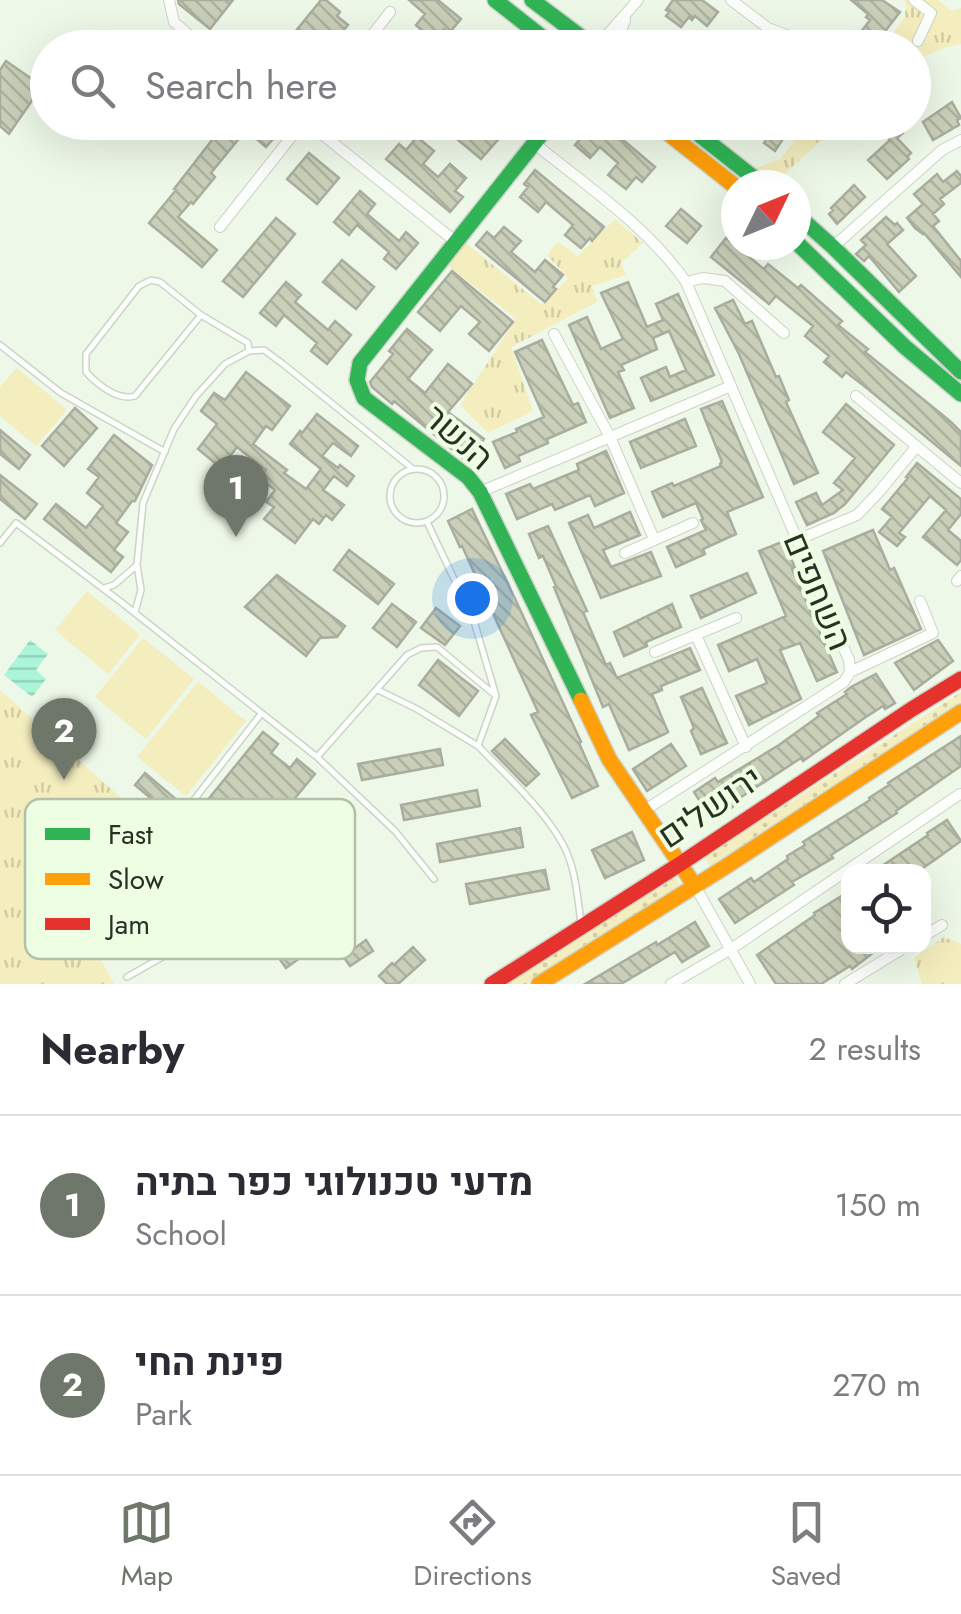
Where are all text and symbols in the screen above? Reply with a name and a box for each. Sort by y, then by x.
search box [30,30,931,140]
icon: search [65,58,120,113]
text: Search here [145,58,337,113]
north arrow [721,170,811,260]
street label: הנשר [413,392,505,482]
pin: 1 [204,454,268,537]
street label: השחפים [771,524,865,658]
your location [447,573,498,624]
pin: 2 [32,698,96,780]
street label: ירושלים [648,754,772,860]
legend [25,799,355,959]
text: Fast [108,814,153,855]
text: Slow [108,859,164,900]
map controls [841,864,931,954]
button: locate [841,864,931,954]
text: Jam [104,904,150,945]
text: Nearby [40,1019,184,1080]
text: 2 results [809,1026,921,1072]
text: מדעי טכנולוגי כפר בתיה [135,1154,533,1209]
text: 1 [64,1182,81,1228]
text: 150 m [835,1182,921,1228]
text: School [135,1211,227,1257]
text: פינת החי [135,1334,284,1389]
text: 2 [62,1362,83,1408]
text: 270 m [832,1362,921,1408]
text: Park [135,1391,192,1437]
tab: Map [119,1495,174,1596]
tab: Directions [413,1495,532,1596]
tab: Saved [771,1495,842,1596]

